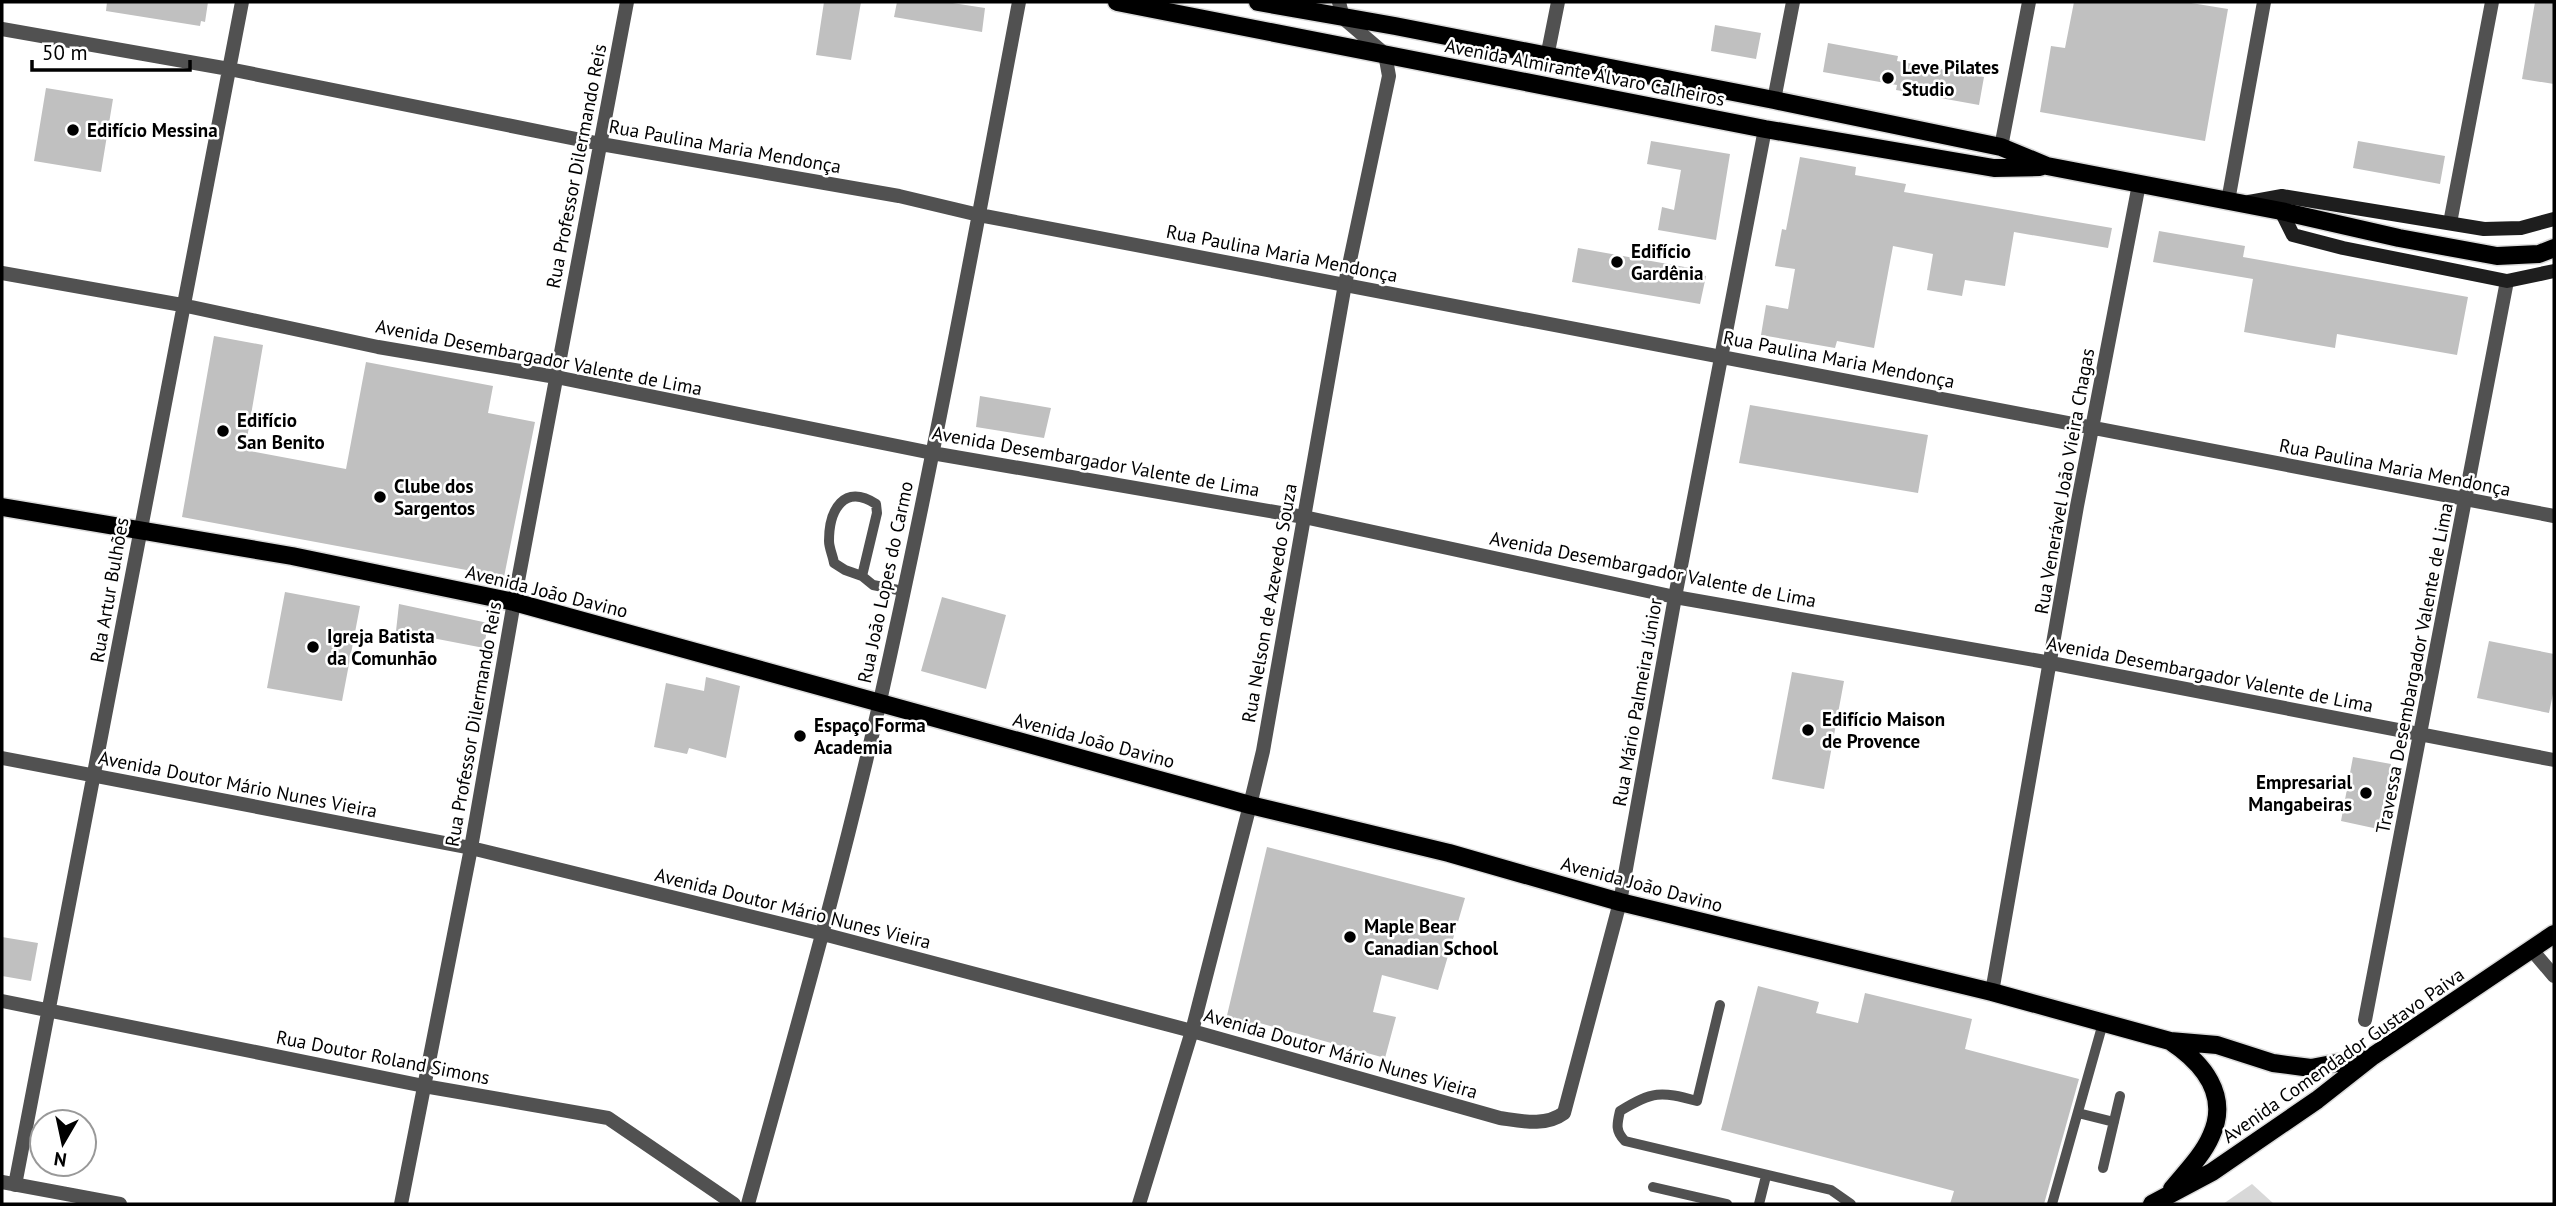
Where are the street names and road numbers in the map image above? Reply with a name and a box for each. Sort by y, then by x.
street label: Avenida Almirante Álvaro Calheiros [1443,33,1727,111]
street label: Rua Professor Dilermando Reis [541,42,611,290]
street label: Rua Paulina Maria Mendonça [607,114,843,178]
street label: Rua Paulina Maria Mendonça [1164,219,1400,287]
street label: Avenida Desembargador Valente de Lima [374,314,704,400]
street label: Rua Paulina Maria Mendonça [1721,325,1957,393]
street label: Rua Venerável João Vieira Chagas [2029,346,2099,616]
street label: Avenida Desembargador Valente de Lima [930,420,1262,502]
street label: Rua Paulina Maria Mendonça [2277,433,2513,501]
street label: Rua João Lopes do Carmo [852,479,918,685]
street label: Rua Nelson de Azevedo Souza [1236,482,1302,724]
street label: Travessa Desembargador Valente de Lima [2370,501,2458,835]
street label: Rua Artur Bulhões [84,516,134,664]
street label: Avenida Desembargador Valente de Lima [1488,526,1818,612]
street label: Avenida João Davino [463,559,631,623]
street label: Rua Mário Palmeira Júnior [1607,595,1667,808]
street label: Rua Professor Dilermando Reis [440,600,506,848]
street label: Avenida Desembargador Valente de Lima [2045,631,2375,717]
street label: Avenida João Davino [1011,707,1177,773]
street label: Avenida Doutor Mário Nunes Vieira [97,745,379,823]
street label: Avenida João Davino [1559,851,1725,917]
street label: Avenida Doutor Mário Nunes Vieira [653,862,933,954]
street label: Avenida Comendador Gustavo Paiva [2217,962,2469,1148]
street label: Avenida Doutor Mário Nunes Vieira [1201,1002,1481,1104]
street label: Rua Doutor Roland Simons [274,1025,492,1089]

